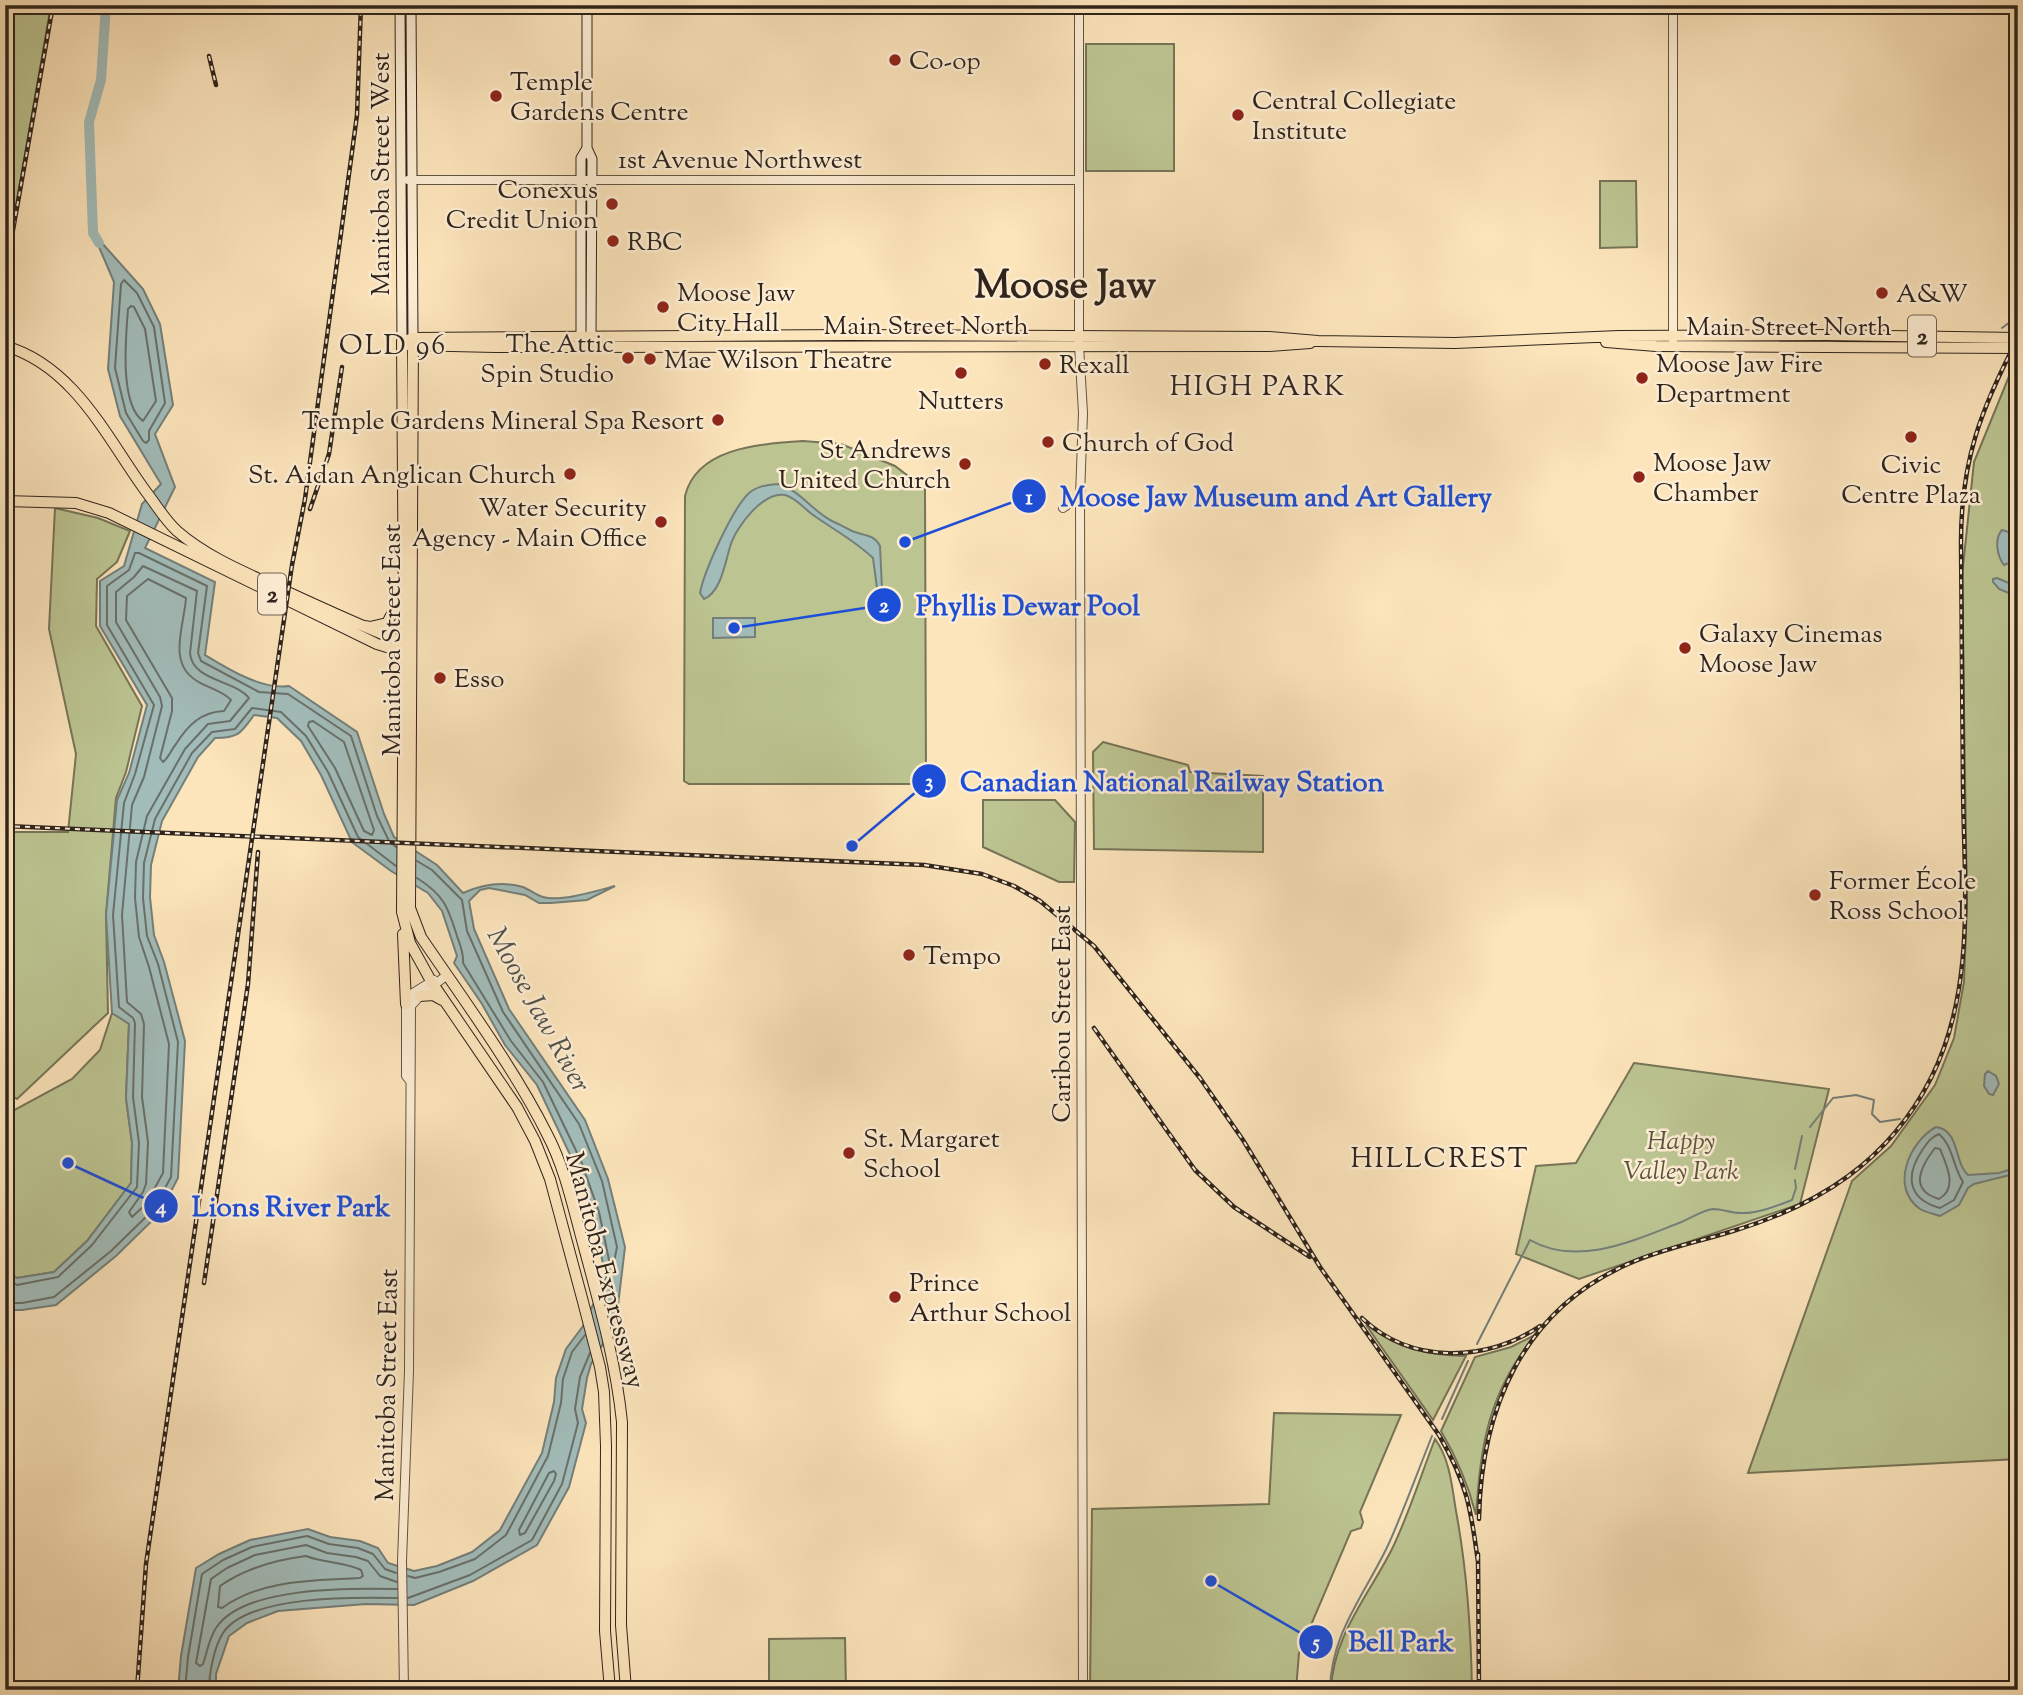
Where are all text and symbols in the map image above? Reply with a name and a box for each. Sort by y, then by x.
place label: Co-op [909,44,981,81]
street label: Manitoba Street West [364,52,401,296]
marker: Co-op [887,52,903,68]
place label: Temple Gardens Centre [510,65,689,132]
place label: Central Collegiate Institute [1252,84,1456,151]
marker: Temple Gardens Centre [488,88,504,104]
marker: Central Collegiate Institute [1230,107,1246,123]
street label: 1st Avenue Northwest [618,143,862,180]
place label: Conexus Credit Union [446,173,598,240]
marker: Conexus Credit Union [604,196,620,212]
place label: RBC [627,225,683,262]
marker: RBC [605,233,621,249]
district label: Moose Jaw [974,259,1156,316]
place label: Moose Jaw City Hall [677,276,795,343]
place label: A&W [1896,277,1968,314]
marker: A&W [1874,285,1890,301]
marker: Moose Jaw City Hall [655,299,671,315]
street label: Main Street North [823,309,1029,346]
street label: Main Street North [1686,310,1892,347]
road number: 2 [1908,316,1936,356]
district label: OLD 96 [339,327,447,367]
place label: The Attic Spin Studio [480,327,614,394]
place label: Mae Wilson Theatre [664,343,892,380]
place label: Moose Jaw Fire Department [1656,347,1823,414]
place label: Rexall [1059,348,1130,385]
marker: The Attic Spin Studio [620,350,636,366]
marker: Mae Wilson Theatre [642,351,658,367]
marker: Rexall [1037,356,1053,372]
marker: Nutters [953,365,969,381]
district label: HIGH PARK [1170,368,1346,408]
marker: Moose Jaw Fire Department [1634,370,1650,386]
place label: Nutters [918,384,1004,421]
place label: Temple Gardens Mineral Spa Resort [302,404,704,441]
marker: Temple Gardens Mineral Spa Resort [710,412,726,428]
place label: Church of God [1062,426,1234,463]
marker: Civic Centre Plaza [1903,429,1919,445]
place label: St Andrews United Church [778,433,951,500]
marker: Church of God [1040,434,1056,450]
place label: Moose Jaw Chamber [1653,446,1771,513]
place label: Civic Centre Plaza [1841,448,1981,515]
marker: St Andrews United Church [957,456,973,472]
place label: St. Aidan Anglican Church [248,458,556,495]
marker: St. Aidan Anglican Church [562,466,578,482]
marker: Moose Jaw Chamber [1631,469,1647,485]
callout: Moose Jaw Museum and Art Gallery [1011,472,1506,521]
text: Moose Jaw Museum and Art Gallery [1060,479,1492,519]
text: 1 [1025,484,1033,514]
place label: Water Security Agency - Main Office [412,491,647,558]
marker: Water Security Agency - Main Office [653,514,669,530]
street label: Manitoba Street East [375,524,412,756]
road number: 2 [258,574,286,614]
callout: Phyllis Dewar Pool [867,580,1154,629]
text: Phyllis Dewar Pool [916,588,1140,628]
text: 2 [879,592,889,622]
place label: Galaxy Cinemas Moose Jaw [1699,617,1883,684]
marker: Galaxy Cinemas Moose Jaw [1677,640,1693,656]
place label: Esso [454,662,504,699]
marker: Esso [432,670,448,686]
callout: Canadian National Railway Station [911,757,1398,806]
text: Canadian National Railway Station [960,764,1385,804]
text: 3 [925,768,933,798]
place label: Former École Ross School [1829,864,1976,931]
marker: Former École Ross School [1807,887,1823,903]
street label: Caribou Street East [1045,905,1082,1123]
water label: Moose Jaw River [475,920,599,1101]
place label: Tempo [923,939,1001,976]
marker: Tempo [901,947,917,963]
place label: St. Margaret School [863,1122,1000,1189]
park label: Happy Valley Park [1623,1124,1739,1191]
district label: HILLCREST [1350,1140,1530,1180]
marker: St. Margaret School [841,1145,857,1161]
street label: Manitoba Expressway [554,1148,653,1393]
callout: Lions River Park [143,1181,404,1230]
text: Lions River Park [192,1189,391,1229]
text: 4 [155,1193,167,1223]
place label: Prince Arthur School [909,1266,1071,1333]
street label: Manitoba Street East [368,1268,409,1502]
marker: Prince Arthur School [887,1289,903,1305]
callout: Bell Park [1299,1617,1467,1666]
text: Bell Park [1348,1624,1455,1664]
text: 5 [1310,1629,1320,1659]

